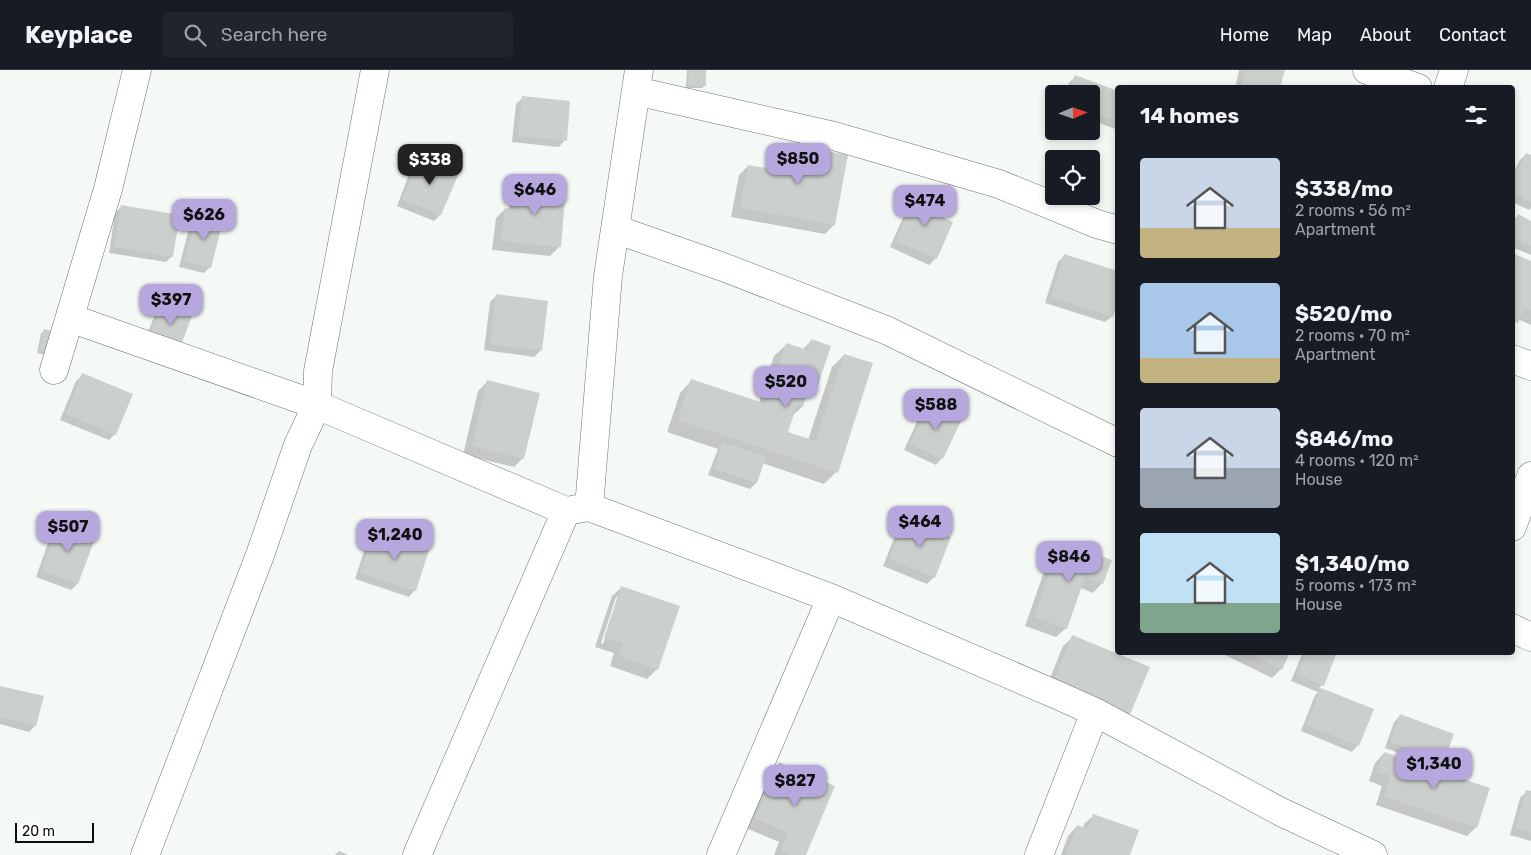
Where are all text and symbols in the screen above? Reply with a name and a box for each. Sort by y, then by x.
search box [163,12,513,57]
text: Keyplace [25,21,133,49]
icon: search [181,21,209,49]
text: Search here [221,23,327,46]
text: Home [1220,24,1269,46]
text: Map [1297,24,1332,46]
text: About [1360,24,1411,46]
text: Contact [1439,24,1506,46]
north arrow [1045,85,1100,140]
map controls [1045,85,1100,205]
icon: filters [1462,101,1490,129]
text: 14 homes [1140,103,1239,128]
pin: $850 [768,142,828,185]
pin: $338 [400,144,460,186]
text: $850 [777,149,819,168]
text: $338 [409,150,451,169]
button: locate [1045,150,1100,205]
pin: $646 [505,174,565,216]
text: $338/mo [1295,176,1393,201]
icon: home [1180,178,1240,238]
text: $646 [514,180,556,199]
pin: $474 [895,184,955,227]
text: $474 [905,191,945,210]
pin: $626 [174,198,234,241]
text: 2 rooms · 56 m² [1295,201,1411,220]
text: $626 [183,205,225,224]
text: Apartment [1295,220,1375,239]
pin: $397 [141,284,201,326]
text: $397 [151,290,191,309]
text: $520/mo [1295,301,1392,326]
icon: home [1180,303,1240,363]
text: 2 rooms · 70 m² [1295,326,1410,345]
text: Apartment [1295,345,1375,364]
pin: $520 [756,366,816,408]
text: $520 [765,372,807,391]
pin: $588 [906,388,966,431]
text: $588 [915,395,957,414]
text: $846/mo [1295,426,1393,451]
icon: home [1180,428,1240,488]
text: 4 rooms · 120 m² [1295,451,1419,470]
text: House [1295,470,1342,489]
pin: $464 [890,506,950,548]
pin: $507 [38,510,98,553]
text: $464 [899,512,941,531]
text: $507 [47,517,89,536]
pin: $1,240 [354,518,436,561]
text: $1,240 [367,525,423,544]
pin: $846 [1039,540,1099,583]
text: $846 [1048,547,1090,566]
text: $1,340/mo [1295,551,1410,576]
icon: home [1180,553,1240,613]
text: 5 rooms · 173 m² [1295,576,1417,595]
text: House [1295,595,1342,614]
pin: $1,340 [1393,748,1475,790]
text: $1,340 [1406,754,1462,773]
pin: $827 [765,764,825,807]
text: $827 [774,771,816,790]
scale bar [15,820,94,843]
text: 20 m [22,823,55,840]

